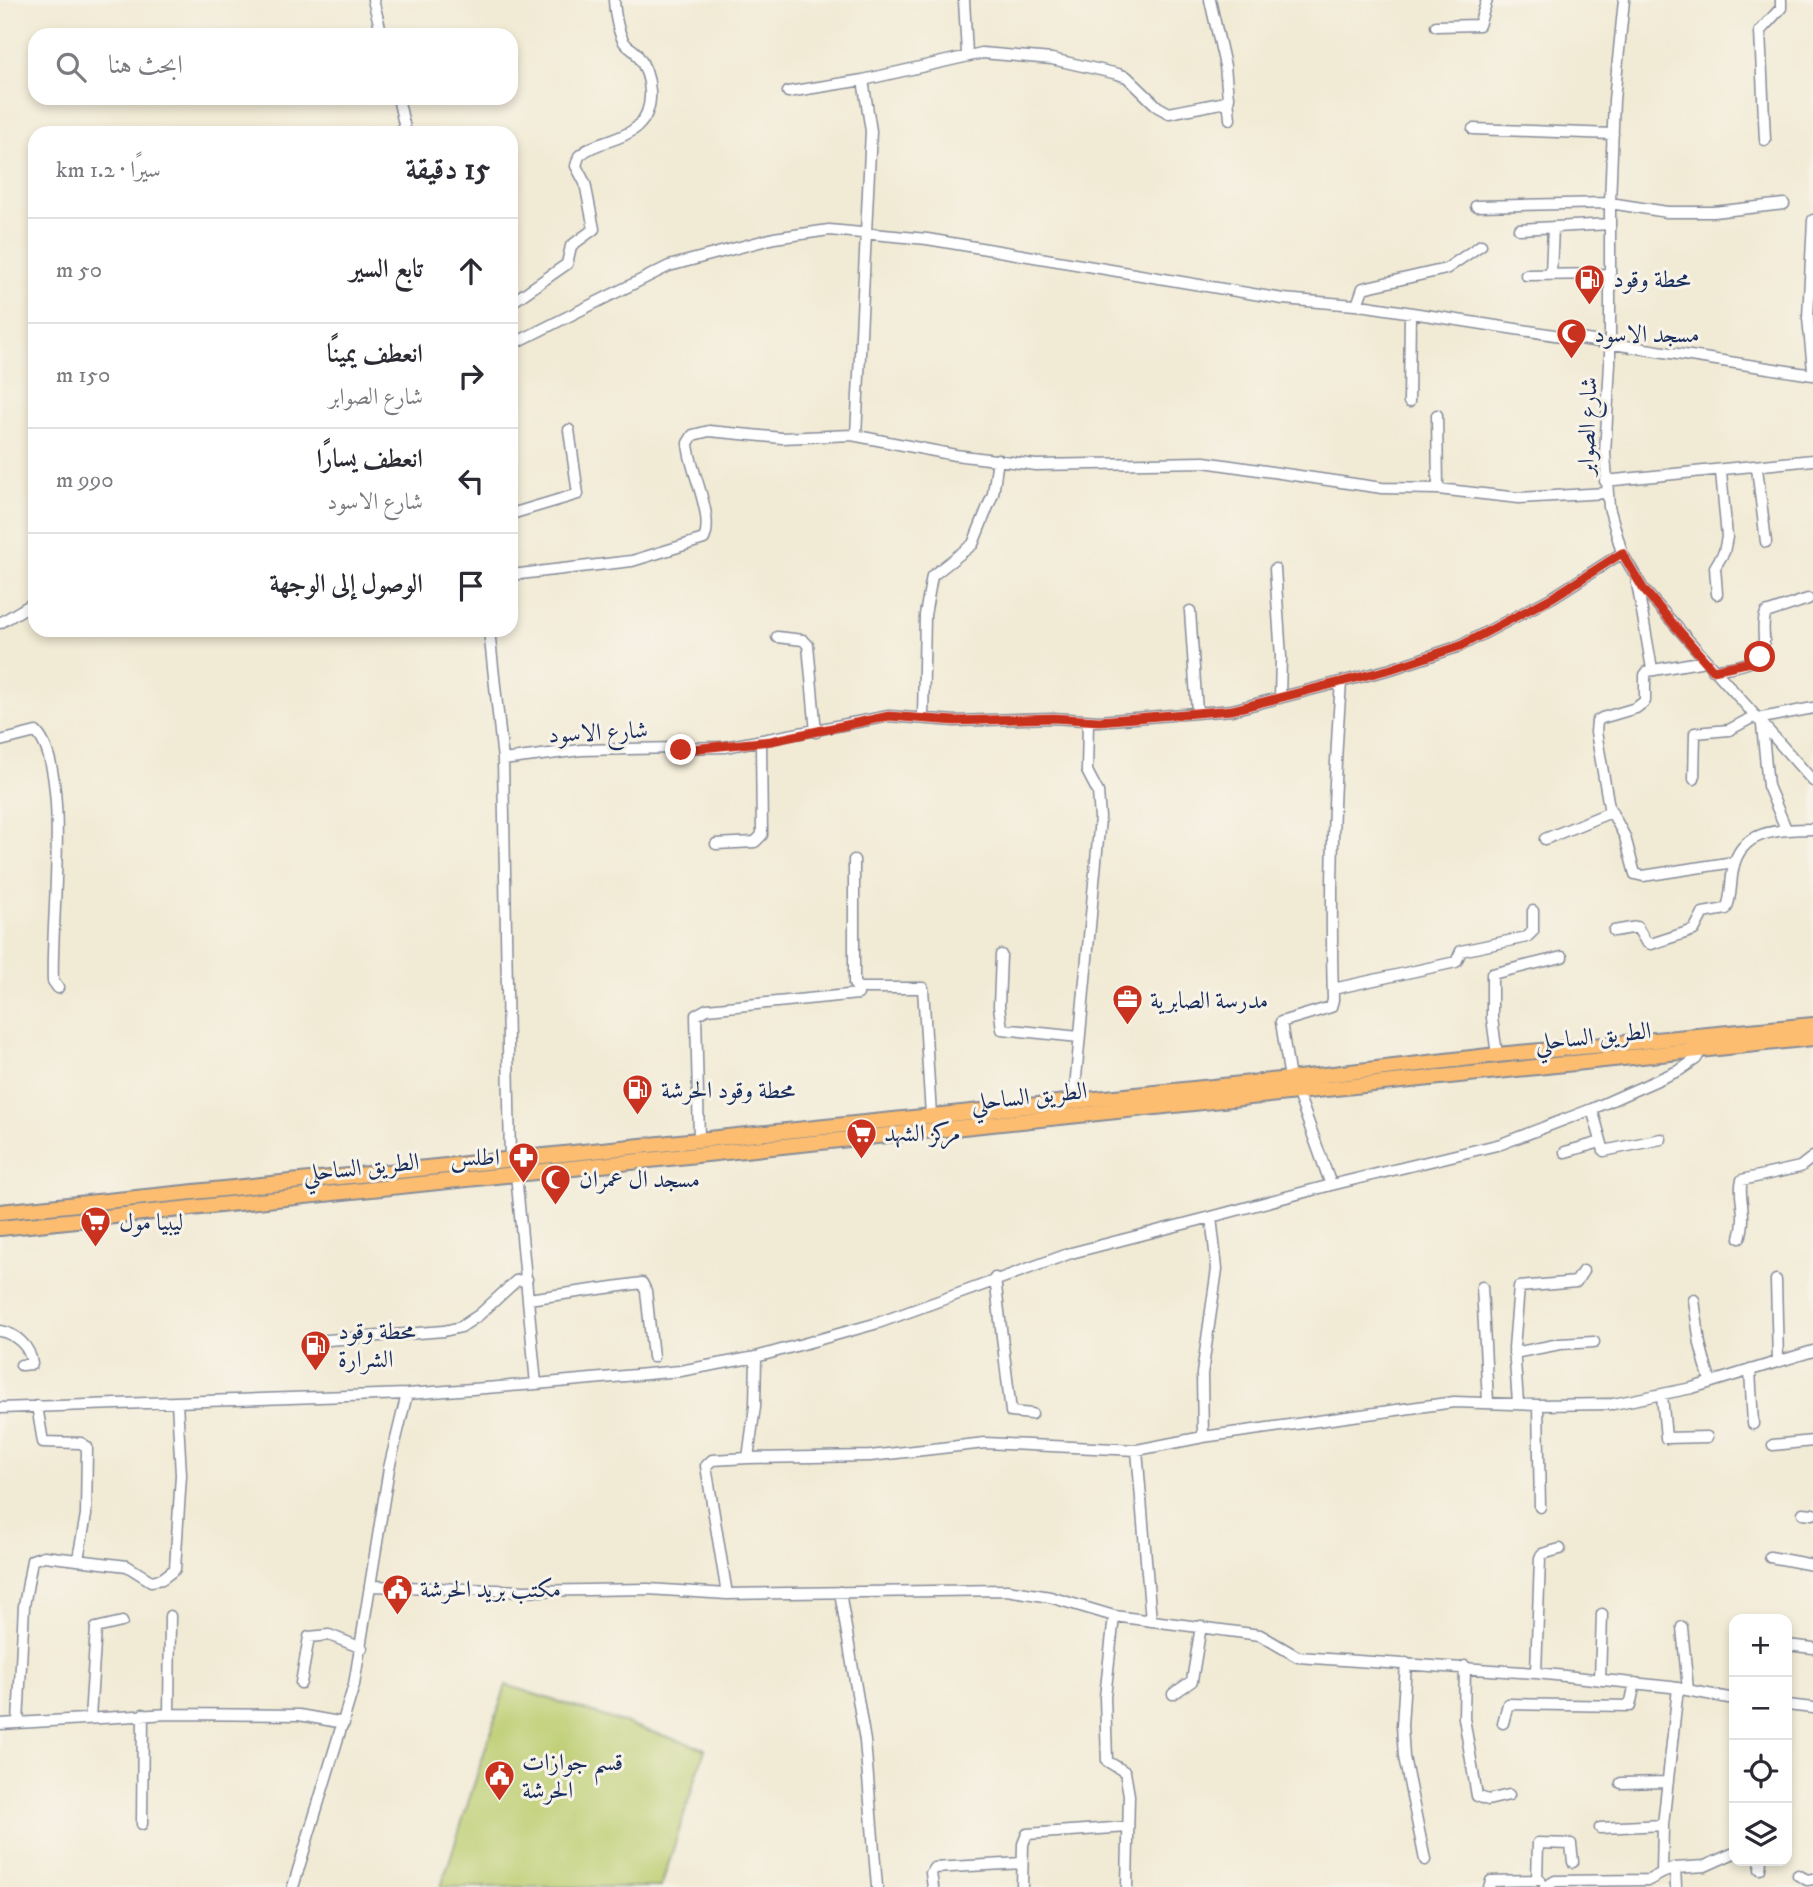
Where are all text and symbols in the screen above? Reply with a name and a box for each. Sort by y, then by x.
search box [28,28,518,105]
icon: search [52,48,90,86]
text: ابحث هنا [108,49,183,82]
text: 15 دقيقة [405,152,490,189]
text: سيرًا · 1.2 km [56,156,161,185]
icon: ahead [452,252,490,290]
text: تابع السير [350,253,423,286]
text: 50 m [56,256,102,285]
fuel station icon: محطة وقود [1573,262,1607,306]
place label: محطة وقود [1613,265,1691,295]
mosque icon: مسجد الاسود [1554,317,1588,361]
place label: مسجد الاسود [1594,320,1700,350]
text: انعطف يمينًا [327,338,423,371]
icon: right [452,357,490,395]
text: 150 m [56,361,110,390]
street label: شارع الصوابر [1571,376,1609,479]
text: شارع الصوابر [329,383,423,412]
text: انعطف يسارًا [316,443,423,476]
icon: left [452,462,490,500]
text: 990 m [56,466,114,495]
text: شارع الاسود [327,488,423,517]
icon: arrive [452,567,490,605]
text: الوصول إلى الوجهة [269,568,423,601]
route start [1744,641,1775,672]
street label: شارع الاسود [547,715,649,755]
route end [665,734,696,765]
office icon: مدرسة الصابرية [1110,983,1144,1027]
place label: مدرسة الصابرية [1150,986,1268,1016]
street label: الطريق الساحلي [1533,1016,1654,1065]
fuel station icon: محطة وقود الحرشة [621,1073,655,1117]
place label: محطة وقود الحرشة [661,1076,796,1106]
street label: الطريق الساحلي [969,1076,1090,1125]
supermarket icon: مركز الشهد [844,1116,878,1160]
place label: مركز الشهد [884,1119,961,1150]
pharmacy icon: اطلس [506,1140,540,1184]
place label: اطلس [451,1143,500,1173]
street label: الطريق الساحلي [301,1147,422,1196]
mosque icon: مسجد ال عمران [539,1162,573,1206]
place label: مسجد ال عمران [579,1165,700,1195]
supermarket icon: ليبيا مول [79,1205,113,1249]
place label: ليبيا مول [119,1208,184,1238]
place label: محطة وقود الشرارة [338,1317,416,1375]
fuel station icon: محطة وقود الشرارة [298,1328,332,1372]
public building icon: مكتب بريد الحرشة [380,1572,414,1616]
place label: مكتب بريد الحرشة [420,1575,561,1605]
map controls [1729,1614,1792,1866]
button: + [1729,1614,1792,1677]
button: − [1729,1677,1792,1740]
button: locate [1729,1740,1792,1803]
place label: قسم جوازات الحرشة [522,1748,623,1806]
public building icon: قسم جوازات الحرشة [482,1759,516,1803]
button: layers [1729,1803,1792,1866]

